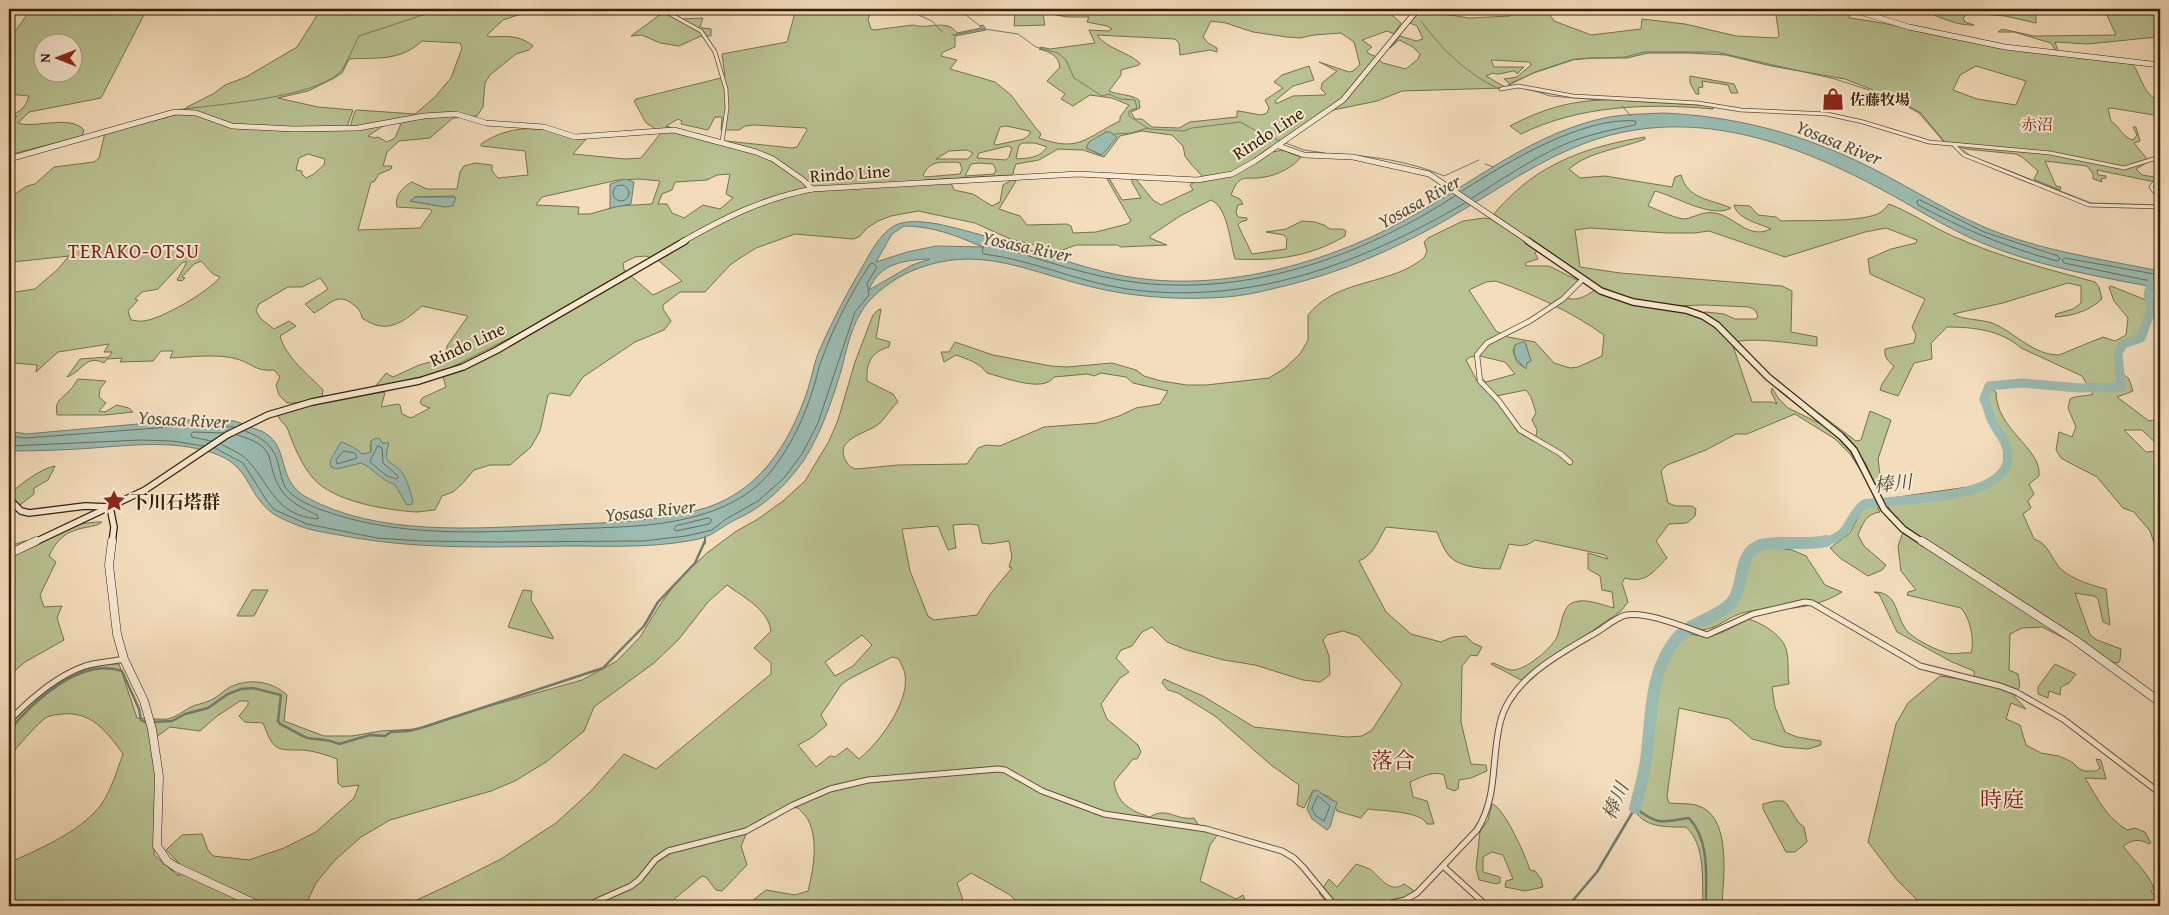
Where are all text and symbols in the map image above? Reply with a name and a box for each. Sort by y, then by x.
north arrow [32,32,82,82]
text: N [35,53,55,63]
shop icon: 佐藤牧場 [1820,86,1846,112]
place label: 佐藤牧場 [1850,89,1910,110]
street label: Rindo Line [1227,100,1309,166]
water label: Yosasa River [1792,112,1887,172]
district label: 赤沼 [2021,112,2053,136]
street label: Rindo Line [809,157,891,189]
water label: Yosasa River [1372,166,1466,235]
water label: Yosasa River [980,223,1075,269]
district label: TERAKO-OTSU [68,236,200,265]
street label: Rindo Line [425,315,509,373]
water label: Yosasa River [137,403,230,435]
water label: 棒川 [1873,467,1915,499]
place icon: 下川石塔群 [101,488,127,514]
place label: 下川石塔群 [130,488,220,515]
water label: Yosasa River [603,491,698,529]
district label: 落合 [1371,744,1415,776]
water label: 棒川 [1595,776,1636,824]
district label: 時庭 [1980,783,2024,815]

